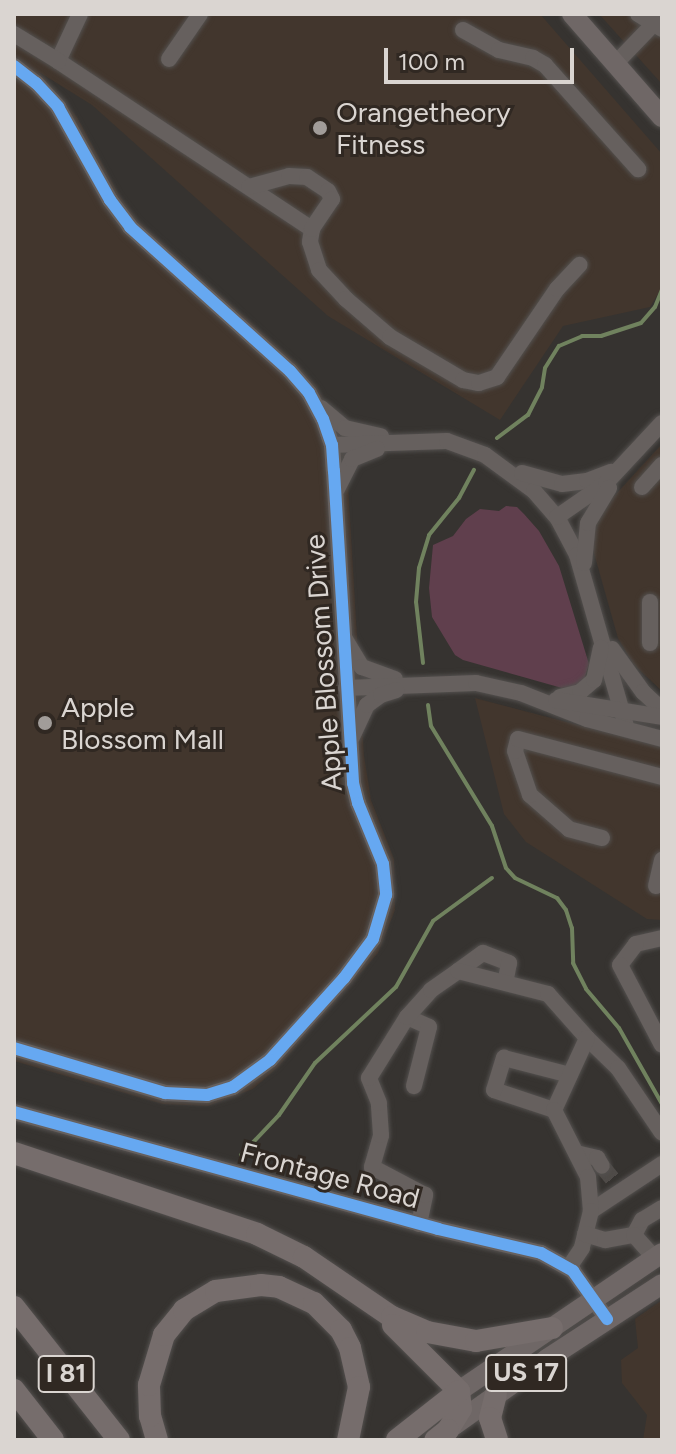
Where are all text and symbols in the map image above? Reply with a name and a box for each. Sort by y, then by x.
scale bar [388,32,578,82]
text: 100 m [398,47,465,76]
place label: Orangetheory Fitness [336,95,511,161]
marker: Orangetheory Fitness [311,119,329,137]
street label: Apple Blossom Drive [297,533,349,793]
place label: Apple Blossom Mall [61,690,224,756]
marker: Apple Blossom Mall [36,714,54,732]
street label: Frontage Road [237,1135,423,1215]
road number: US 17 [484,1351,568,1395]
road number: I 81 [36,1352,96,1396]

